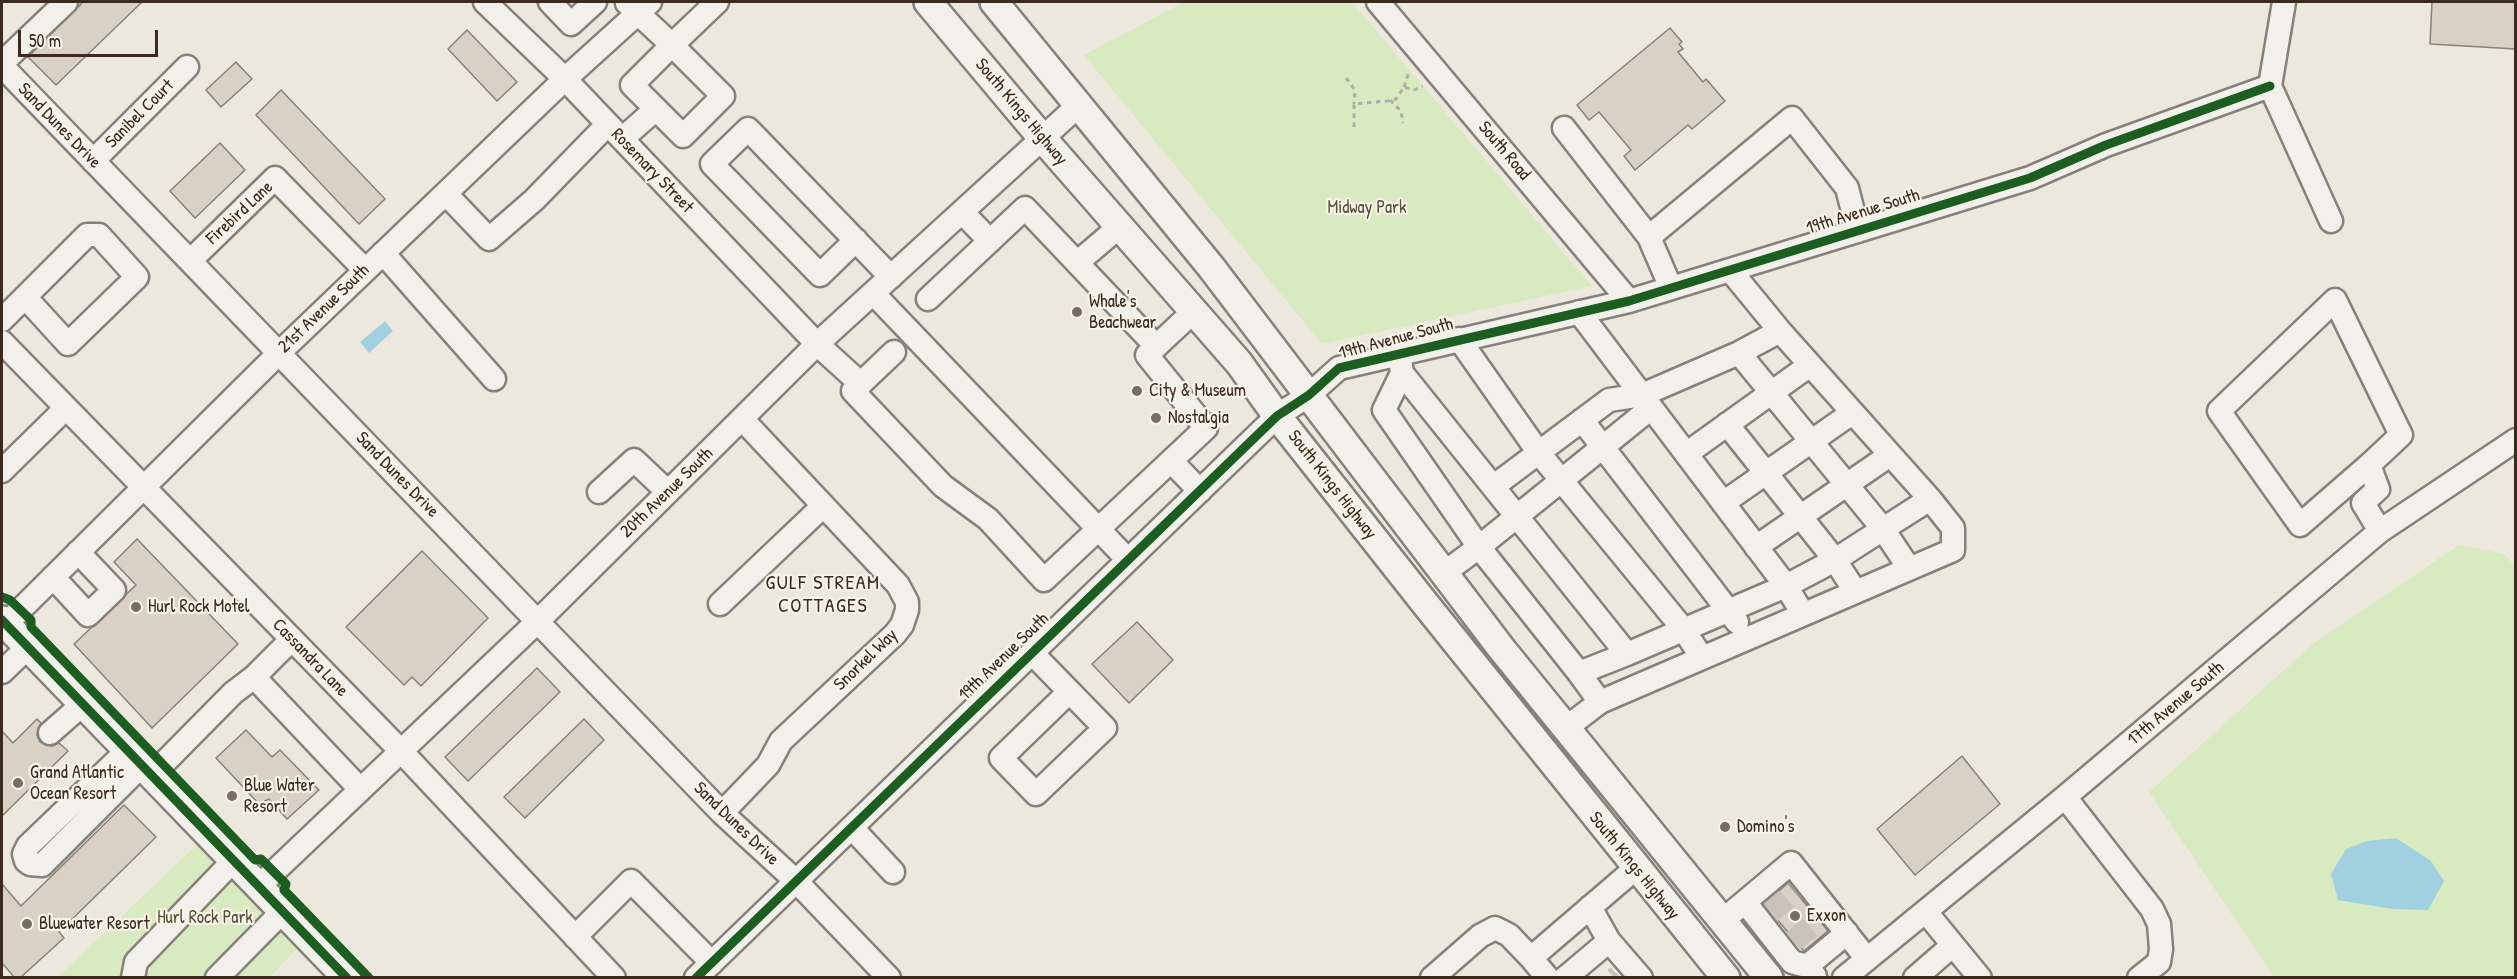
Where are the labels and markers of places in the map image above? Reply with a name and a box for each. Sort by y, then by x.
place label: Whale's Beachwear [1089,291,1156,334]
marker: Whale's Beachwear [1070,305,1084,319]
place label: City & Museum [1149,380,1246,402]
marker: City & Museum [1130,384,1144,398]
place label: Nostalgia [1168,407,1229,429]
marker: Nostalgia [1149,411,1163,425]
place label: Hurl Rock Motel [148,596,250,618]
marker: Hurl Rock Motel [129,600,143,614]
place label: Grand Atlantic Ocean Resort [30,762,124,804]
place label: Blue Water Resort [244,775,315,818]
marker: Grand Atlantic Ocean Resort [11,776,25,790]
marker: Blue Water Resort [225,789,239,803]
place label: Domino's [1737,816,1794,838]
marker: Domino's [1718,820,1732,834]
place label: Exxon [1807,905,1846,927]
marker: Exxon [1788,909,1802,923]
place label: Bluewater Resort [39,913,150,935]
marker: Bluewater Resort [20,917,34,931]

